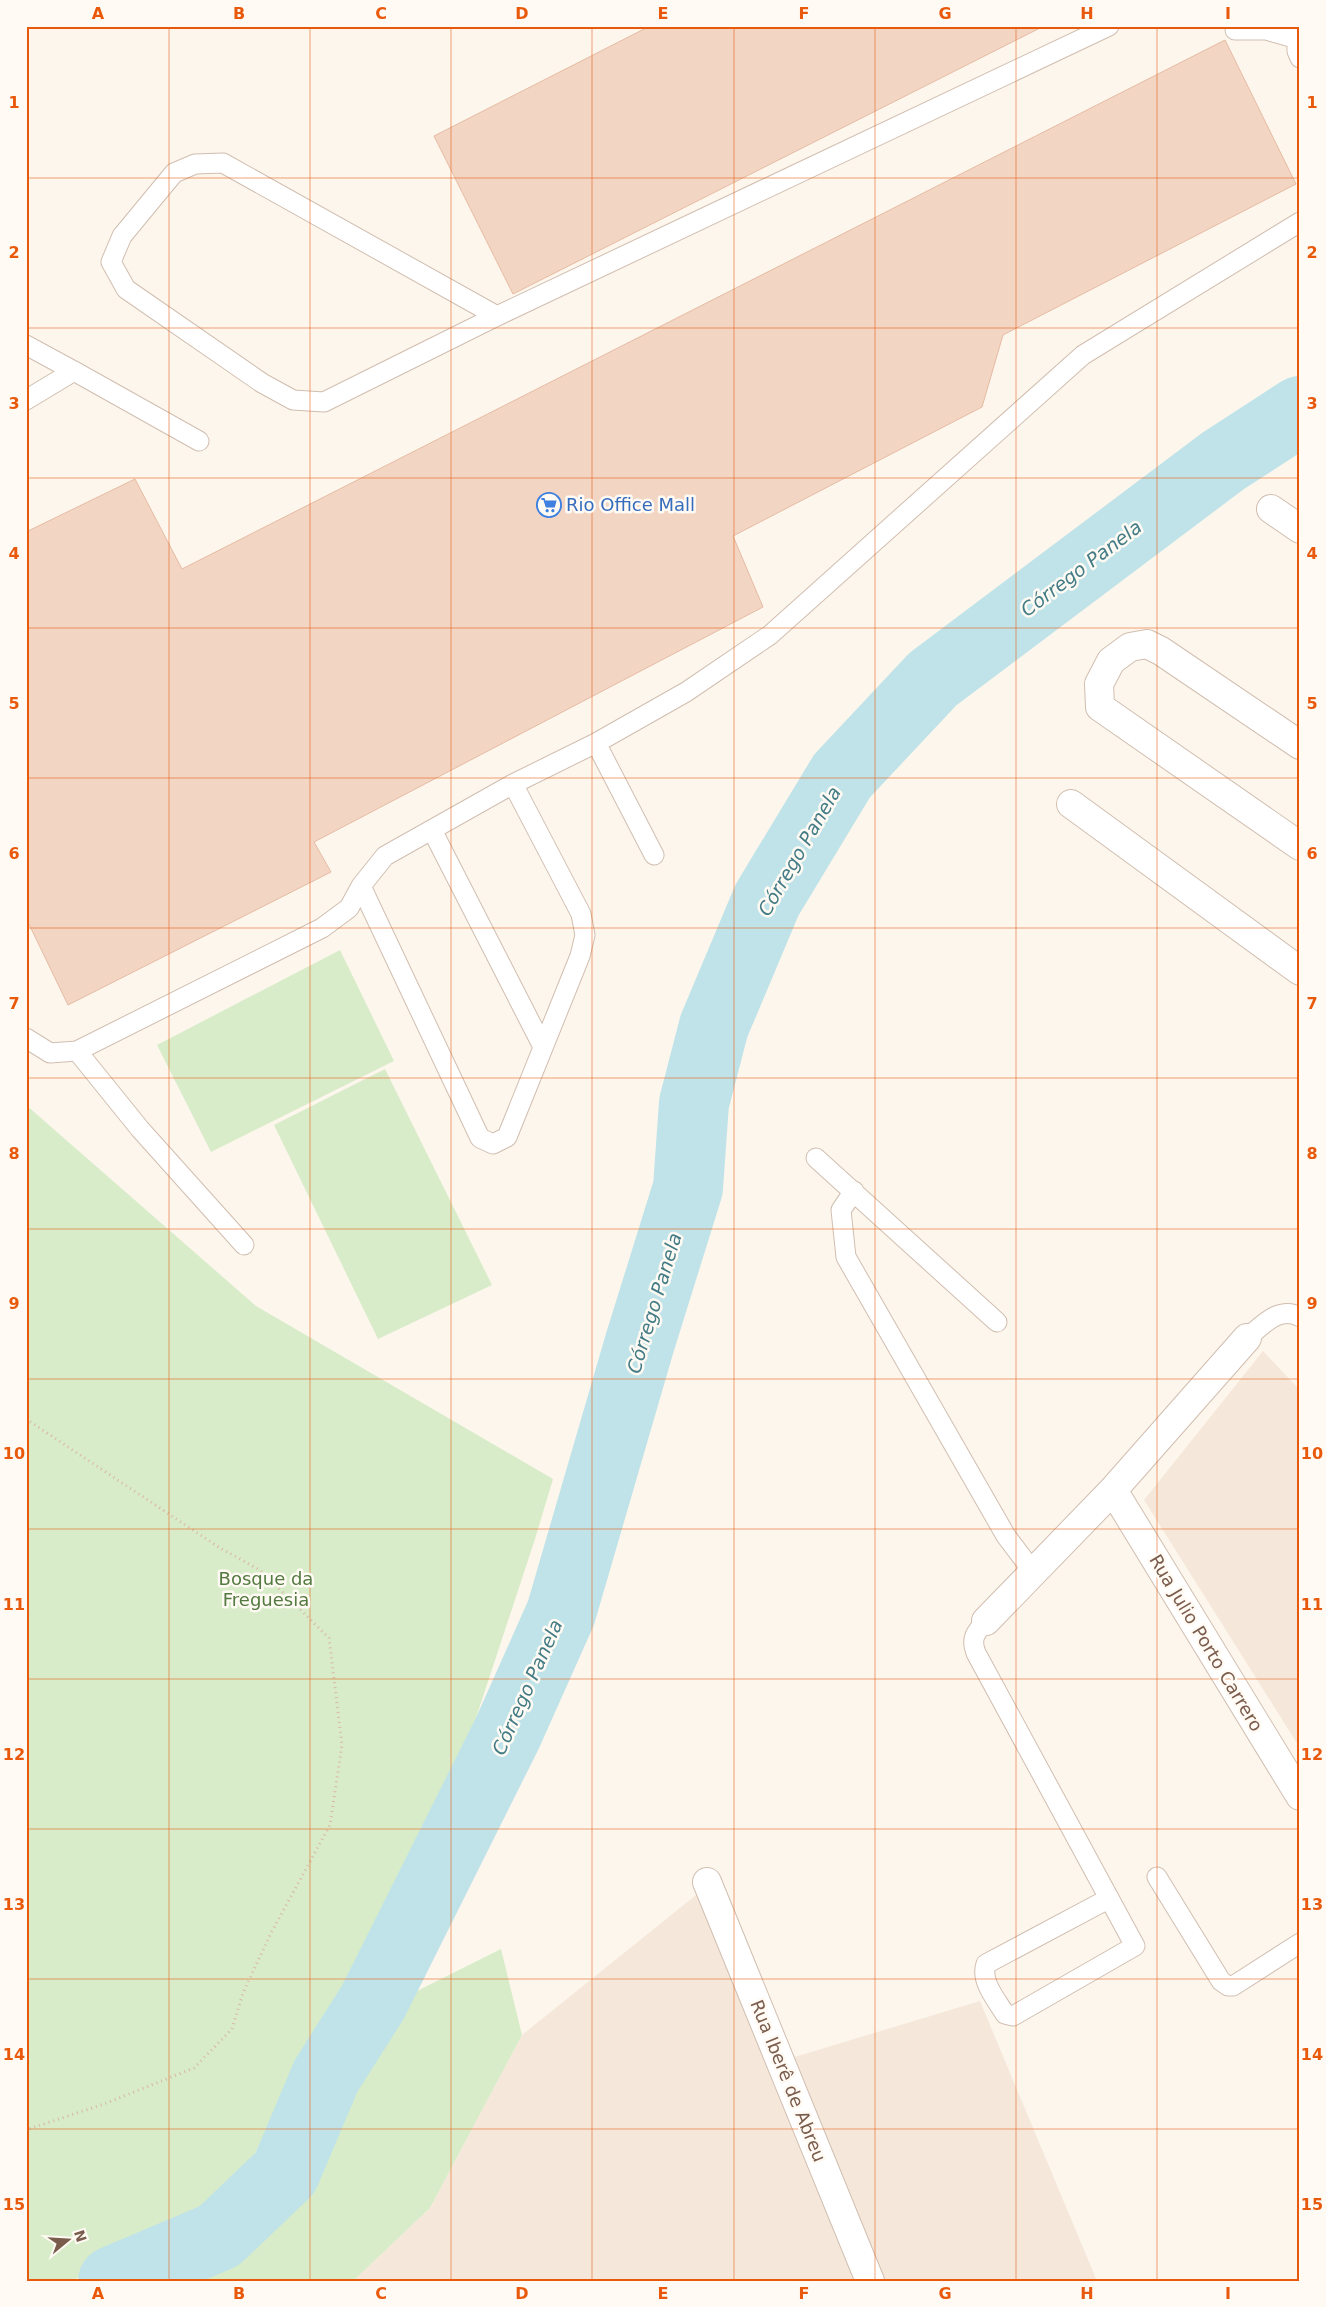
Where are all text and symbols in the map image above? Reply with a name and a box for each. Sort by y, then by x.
text: A [92,4,105,23]
text: B [233,4,245,23]
text: C [375,4,387,23]
text: D [515,4,529,23]
text: E [658,4,668,23]
text: F [799,4,809,23]
text: G [938,4,952,23]
text: H [1080,4,1094,23]
text: I [1225,4,1231,23]
text: 1 [8,93,20,112]
text: 1 [1306,93,1318,112]
text: 2 [8,243,20,262]
text: 2 [1306,243,1318,262]
text: 3 [8,394,20,413]
text: 3 [1306,394,1318,413]
supermarket icon: Rio Office Mall [536,492,562,518]
place label: Rio Office Mall [566,494,695,515]
water label: Córrego Panela [1016,515,1146,621]
text: 4 [8,544,20,563]
text: 4 [1306,544,1318,563]
text: 5 [8,694,20,713]
text: 5 [1306,694,1318,713]
water label: Córrego Panela [753,782,845,920]
text: 6 [8,844,20,863]
text: 6 [1306,844,1318,863]
text: 7 [8,994,20,1013]
text: 7 [1306,994,1318,1013]
text: 8 [8,1144,20,1163]
text: 8 [1306,1144,1318,1163]
water label: Córrego Panela [622,1230,686,1376]
text: 9 [8,1294,20,1313]
text: 9 [1306,1294,1318,1313]
text: 10 [3,1444,25,1463]
text: 10 [1301,1444,1323,1463]
street label: Rua Julio Porto Carrero [1145,1551,1268,1735]
park label: Bosque da Freguesia [219,1568,313,1610]
text: 11 [3,1595,25,1614]
text: 11 [1301,1595,1323,1614]
water label: Córrego Panela [487,1616,567,1758]
text: 12 [3,1745,25,1764]
text: 12 [1301,1745,1323,1764]
text: 13 [3,1895,25,1914]
text: 13 [1301,1895,1323,1914]
street label: Rua Iberê de Abreu [746,1997,831,2165]
text: 14 [3,2045,25,2064]
text: 14 [1301,2045,1323,2064]
text: 15 [3,2195,25,2214]
text: 15 [1301,2195,1323,2214]
north arrow [42,2214,92,2264]
text: N [71,2228,90,2244]
text: A [92,2284,105,2303]
text: B [233,2284,245,2303]
text: C [375,2284,387,2303]
text: D [515,2284,529,2303]
text: E [658,2284,668,2303]
text: F [799,2284,809,2303]
text: G [938,2284,952,2303]
text: H [1080,2284,1094,2303]
text: I [1225,2284,1231,2303]

